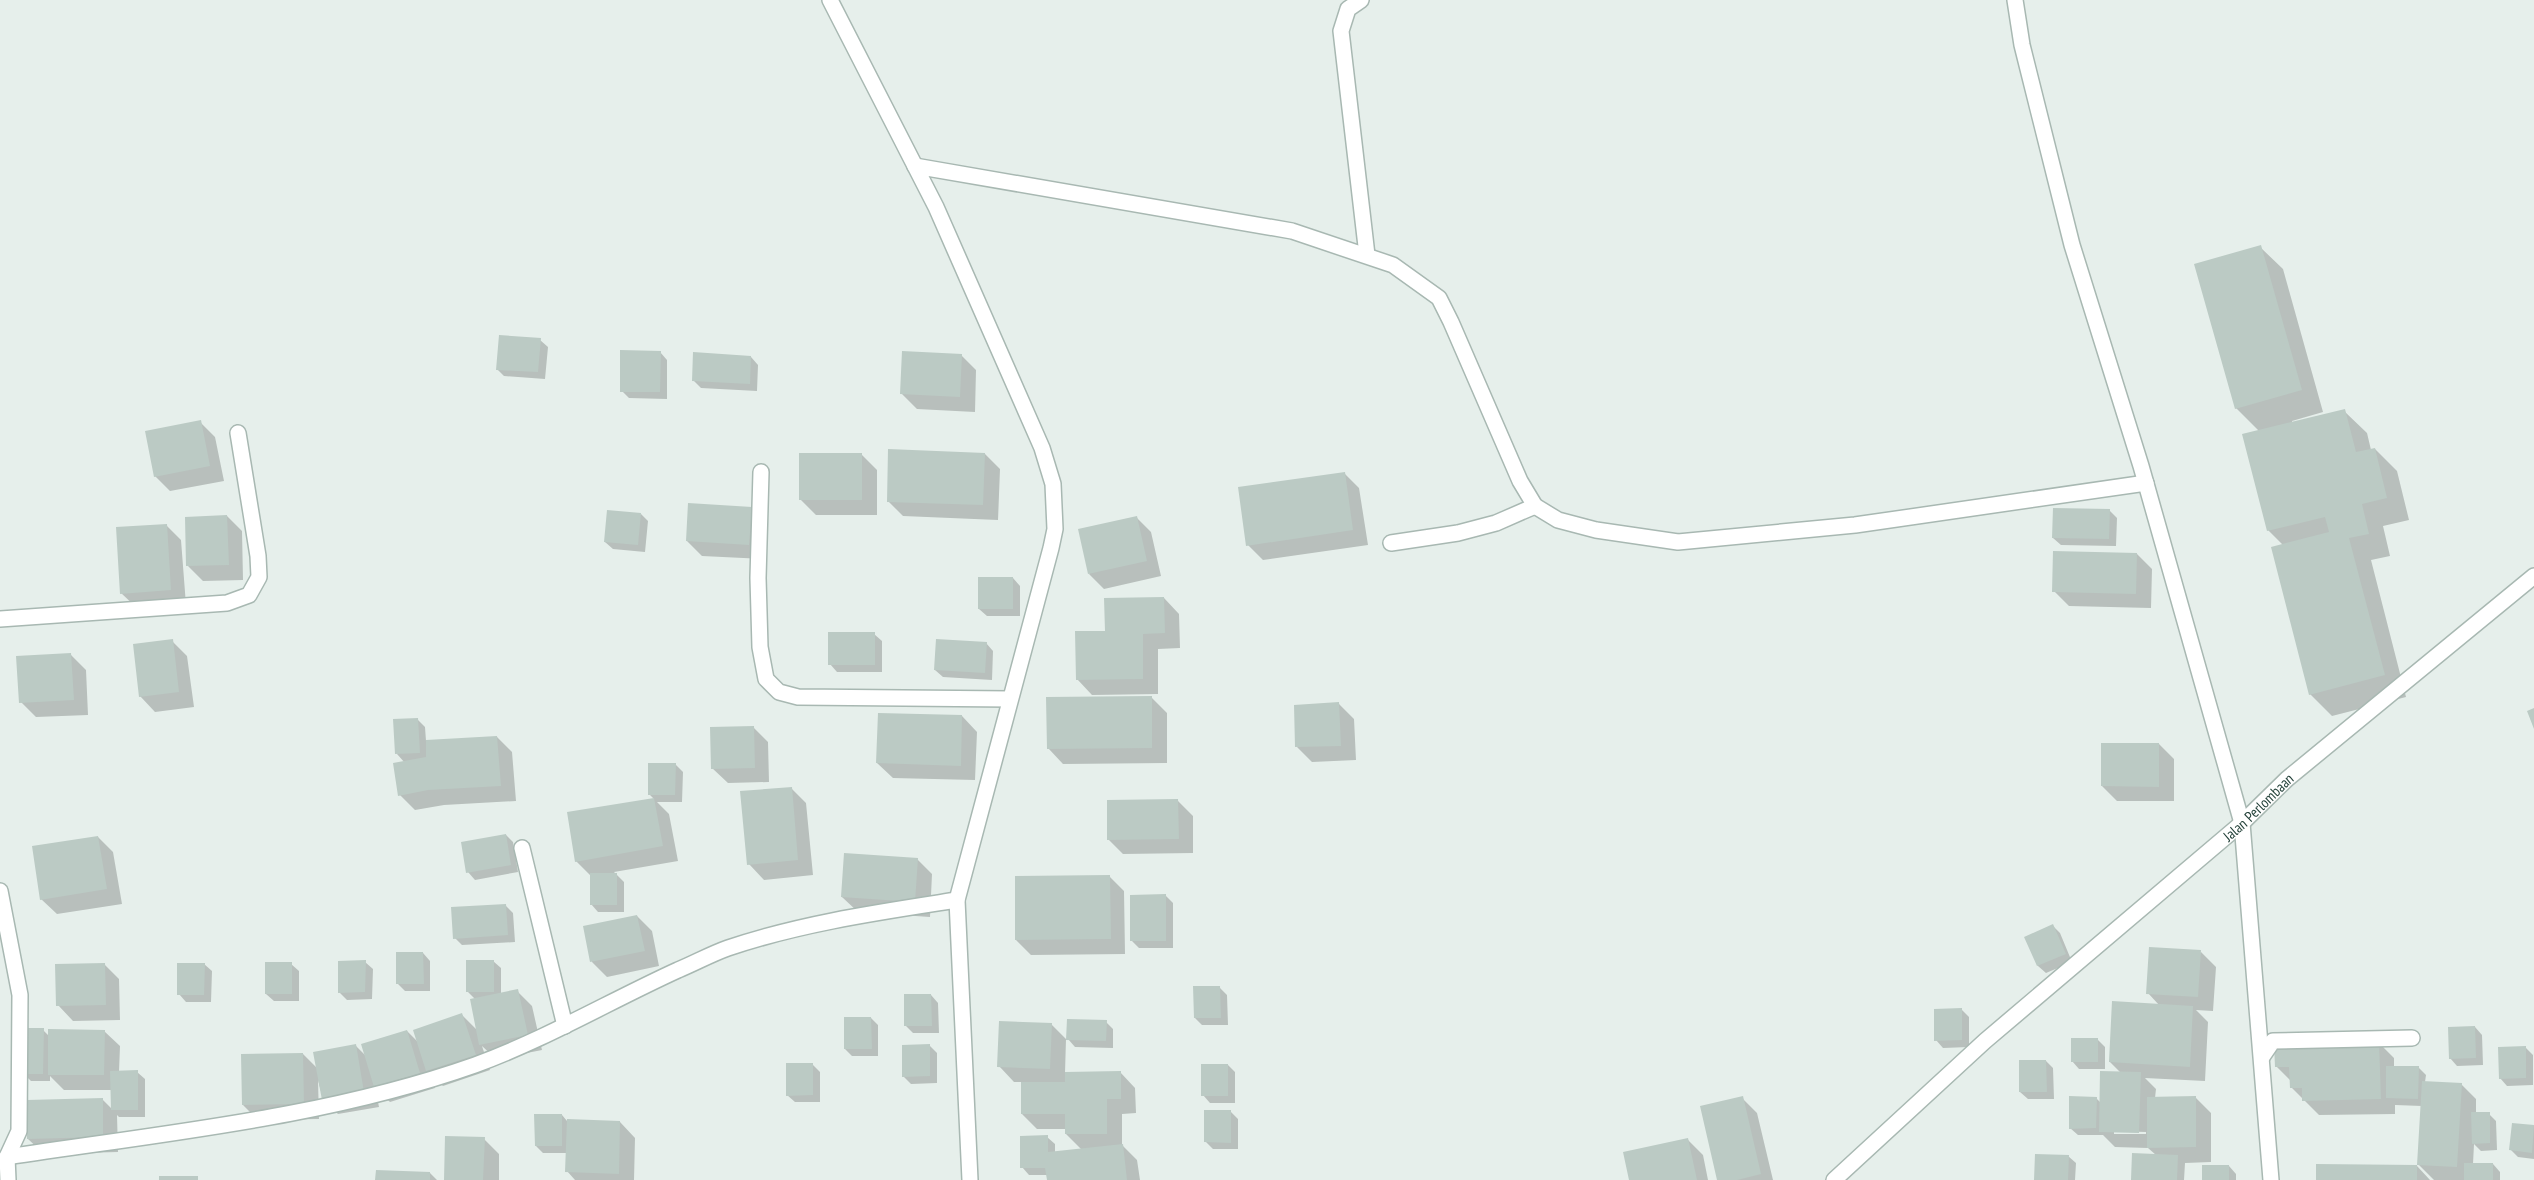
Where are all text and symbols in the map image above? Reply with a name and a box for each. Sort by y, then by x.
street label: Jalan Perlombaan [2218,768,2297,845]

